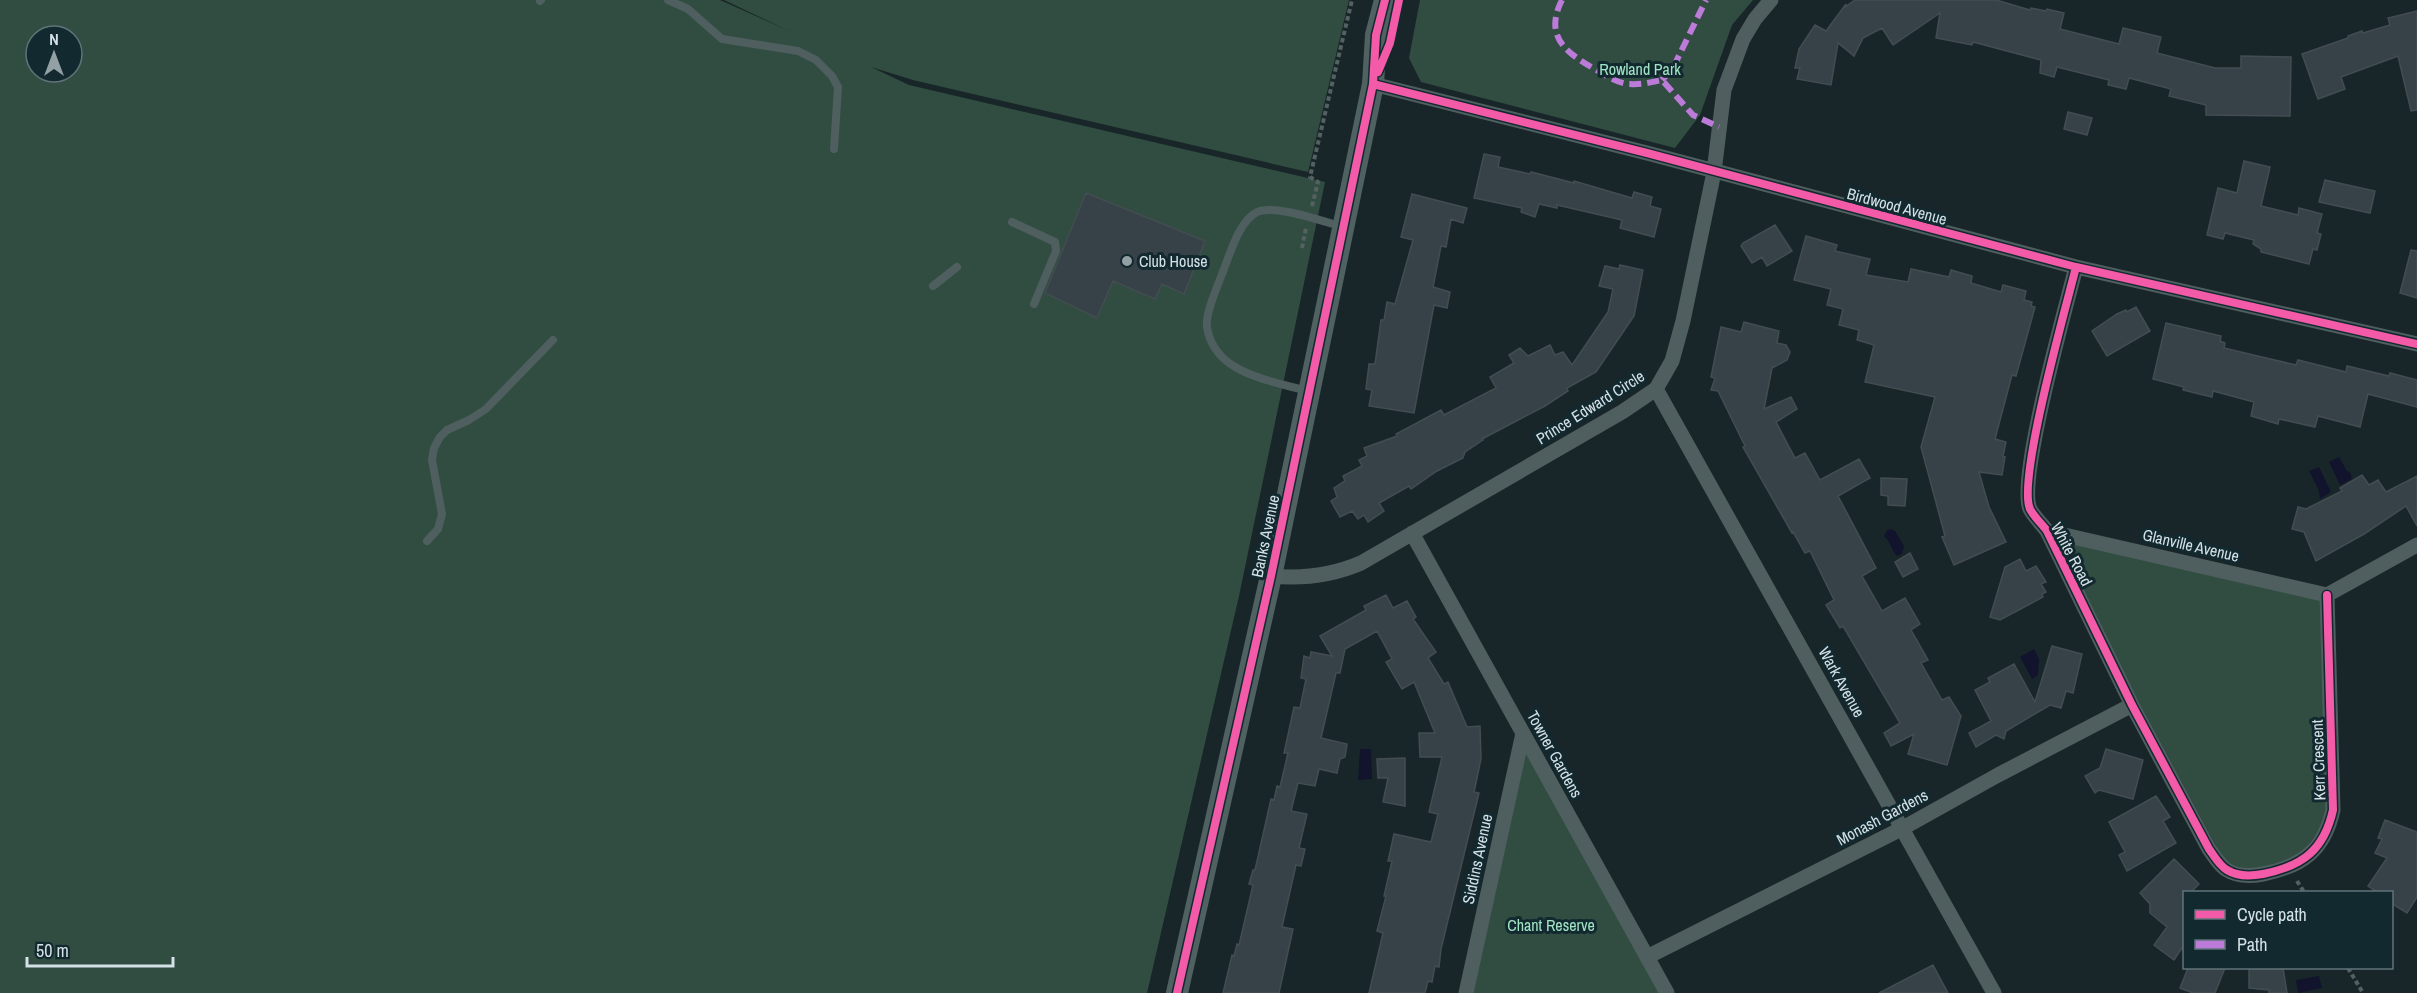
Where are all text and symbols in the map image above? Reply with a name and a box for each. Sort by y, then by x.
north arrow [24,24,84,84]
text: N [49,28,59,50]
park label: Rowland Park [1599,58,1681,80]
street label: Birdwood Avenue [1845,182,1949,230]
place label: Club House [1139,250,1208,272]
marker: Club House [1120,254,1134,268]
street label: Prince Edward Circle [1532,365,1648,449]
street label: Banks Avenue [1246,493,1284,579]
street label: White Road [2046,518,2098,590]
street label: Glanville Avenue [2141,523,2241,567]
street label: Wark Avenue [1814,643,1870,721]
street label: Towner Gardens [1522,707,1588,801]
street label: Kerr Crescent [2306,719,2330,801]
street label: Monash Gardens [1832,784,1932,850]
street label: Siddins Avenue [1457,812,1497,906]
legend [2183,891,2393,969]
text: Cycle path [2237,902,2307,927]
park label: Chant Reserve [1507,914,1595,936]
scale bar [27,930,172,968]
text: Path [2237,932,2267,957]
text: 50 m [36,938,69,963]

